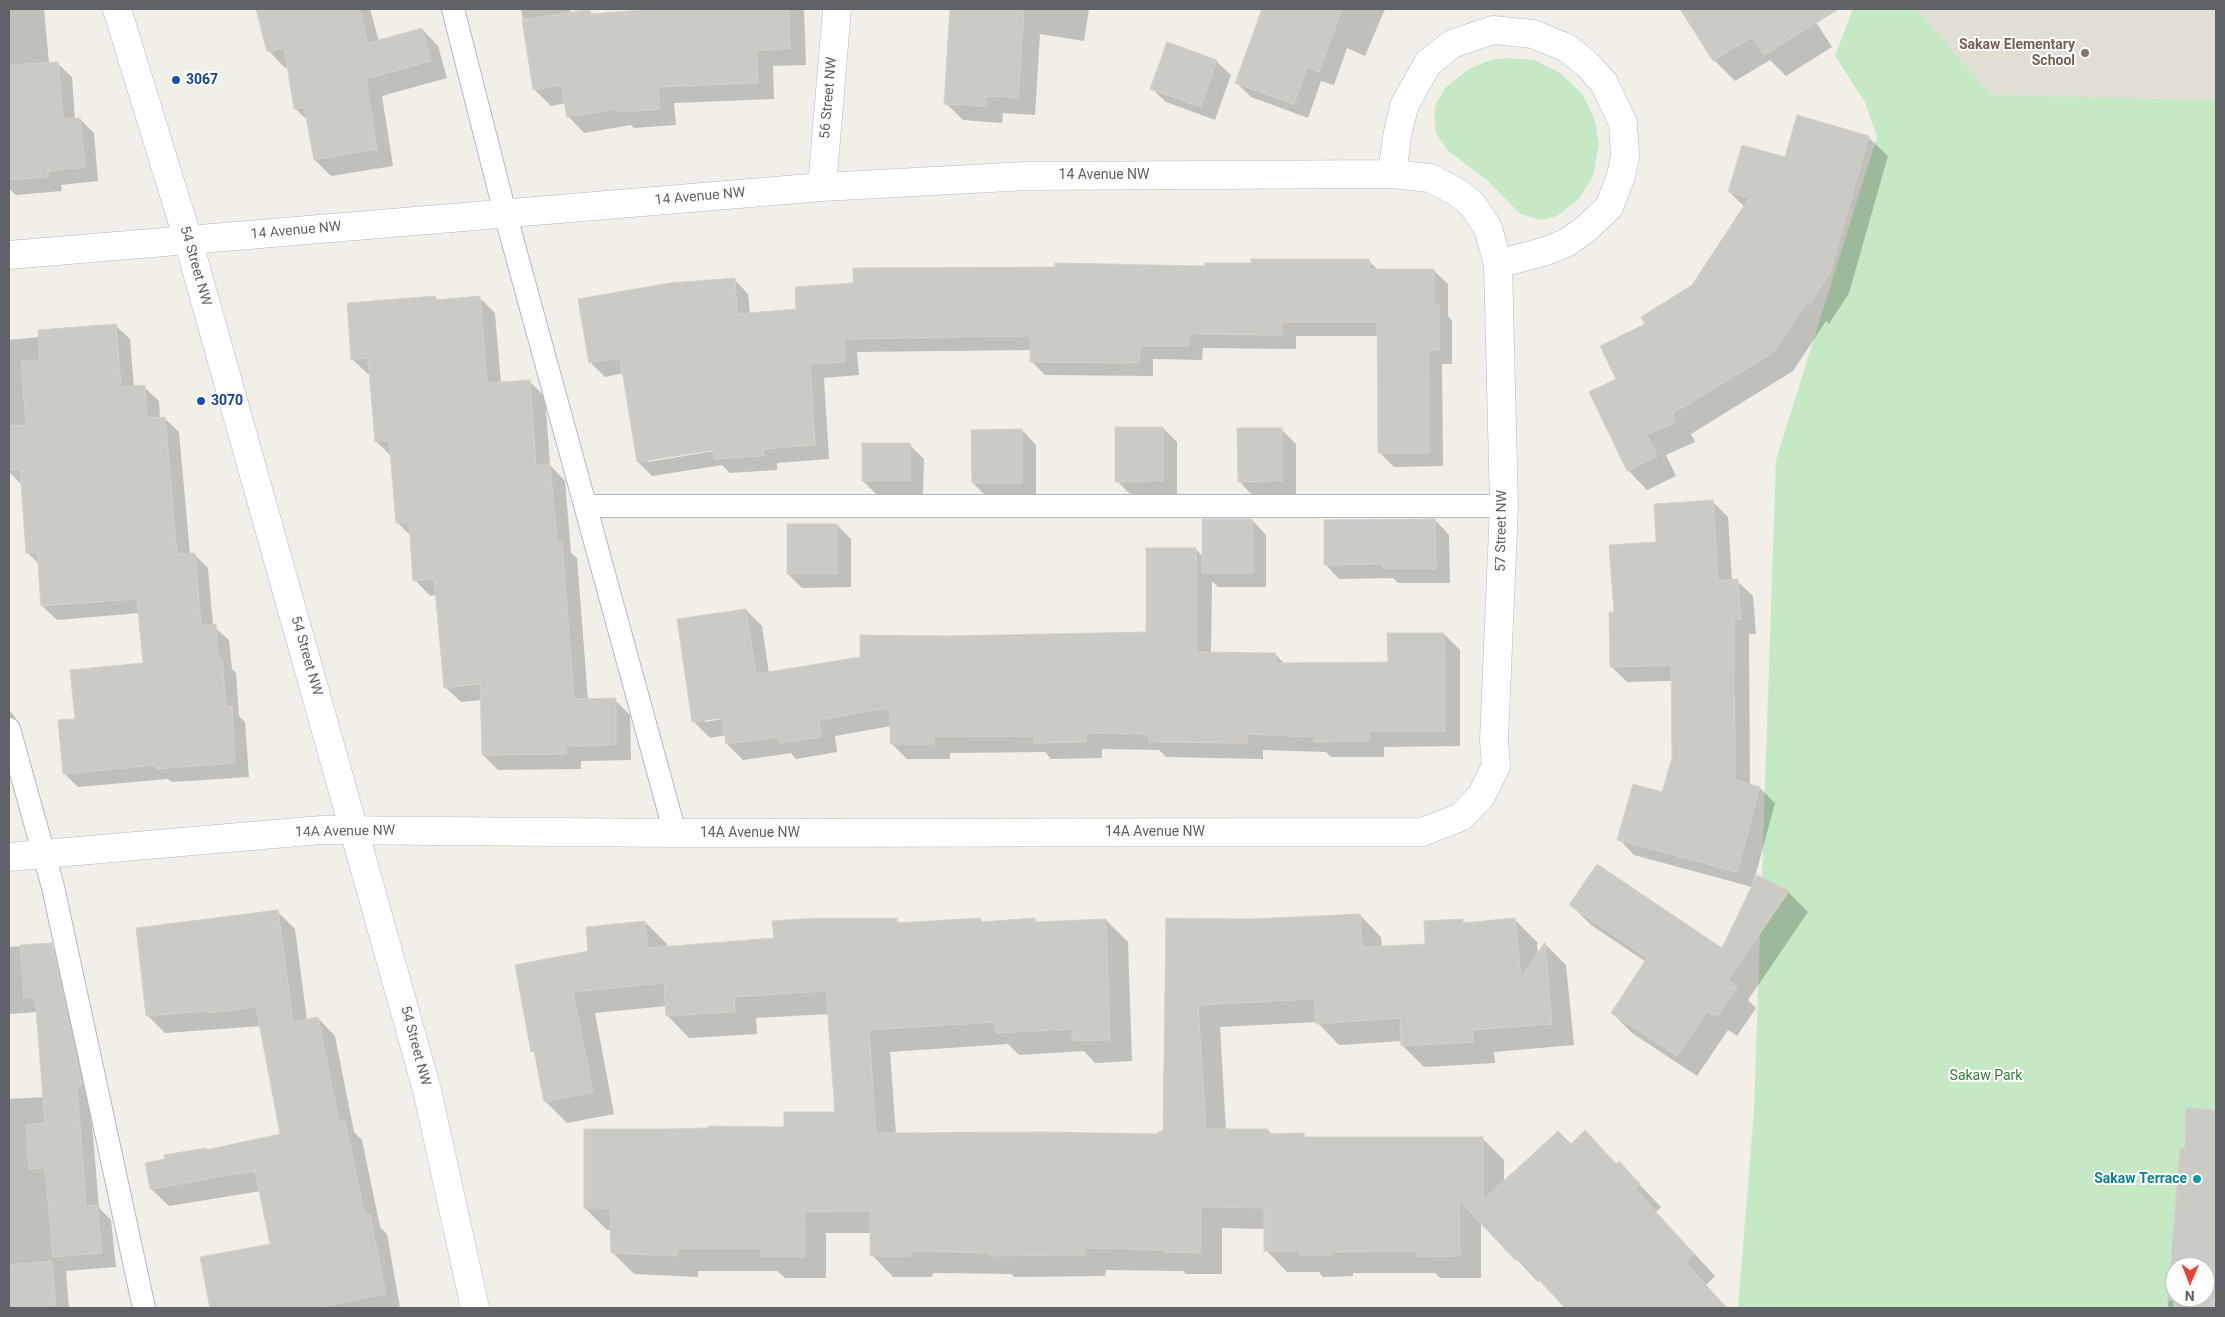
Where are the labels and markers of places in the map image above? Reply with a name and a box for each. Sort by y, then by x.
place label: Sakaw Elementary School [1959,37,2075,70]
marker: Sakaw Elementary School [2079,47,2091,59]
place label: 3067 [186,72,218,88]
marker: 3067 [170,74,182,86]
place label: 3070 [211,393,243,409]
marker: 3070 [195,395,207,407]
place label: Sakaw Terrace [2094,1171,2187,1187]
marker: Sakaw Terrace [2191,1173,2203,1185]

